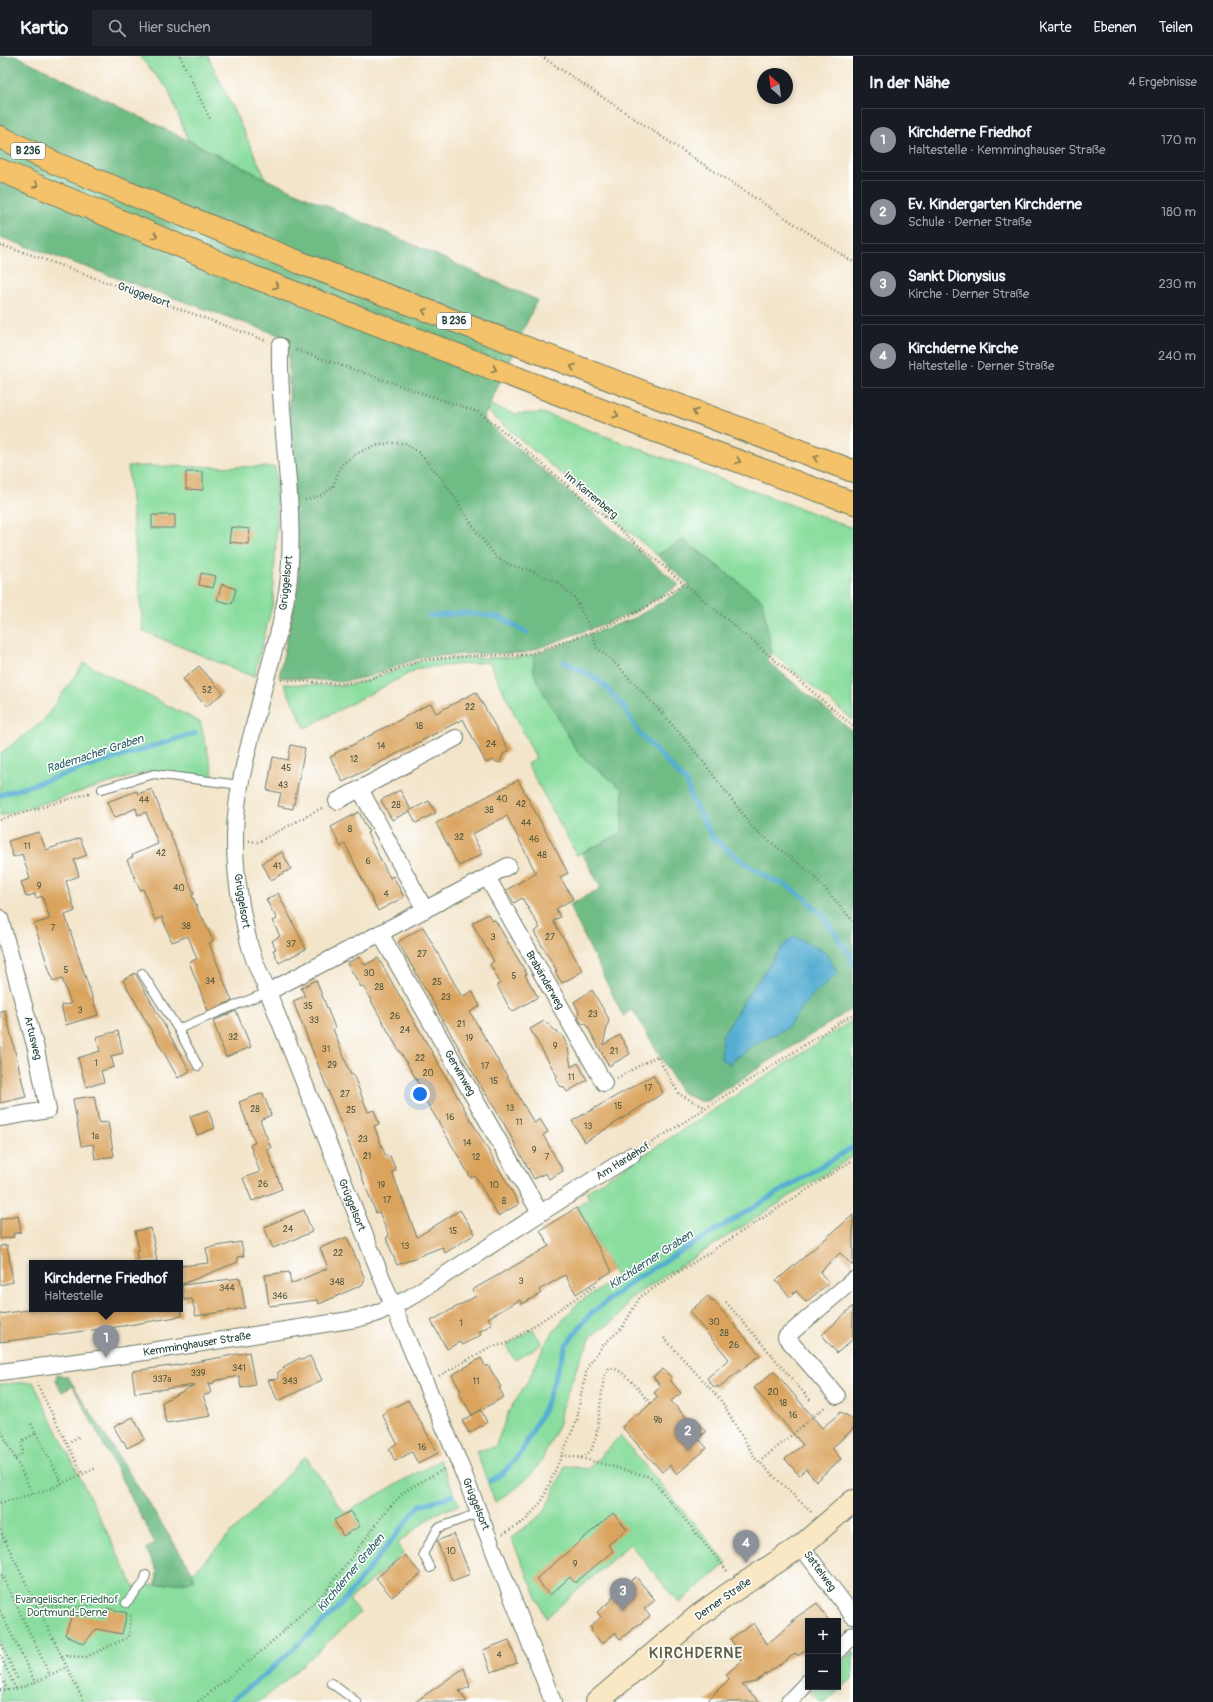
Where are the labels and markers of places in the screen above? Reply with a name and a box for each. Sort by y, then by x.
pin: 1 [93,1325,119,1358]
pin: 2 [675,1418,701,1451]
pin: 4 [733,1530,759,1563]
pin: 3 [610,1578,636,1611]

